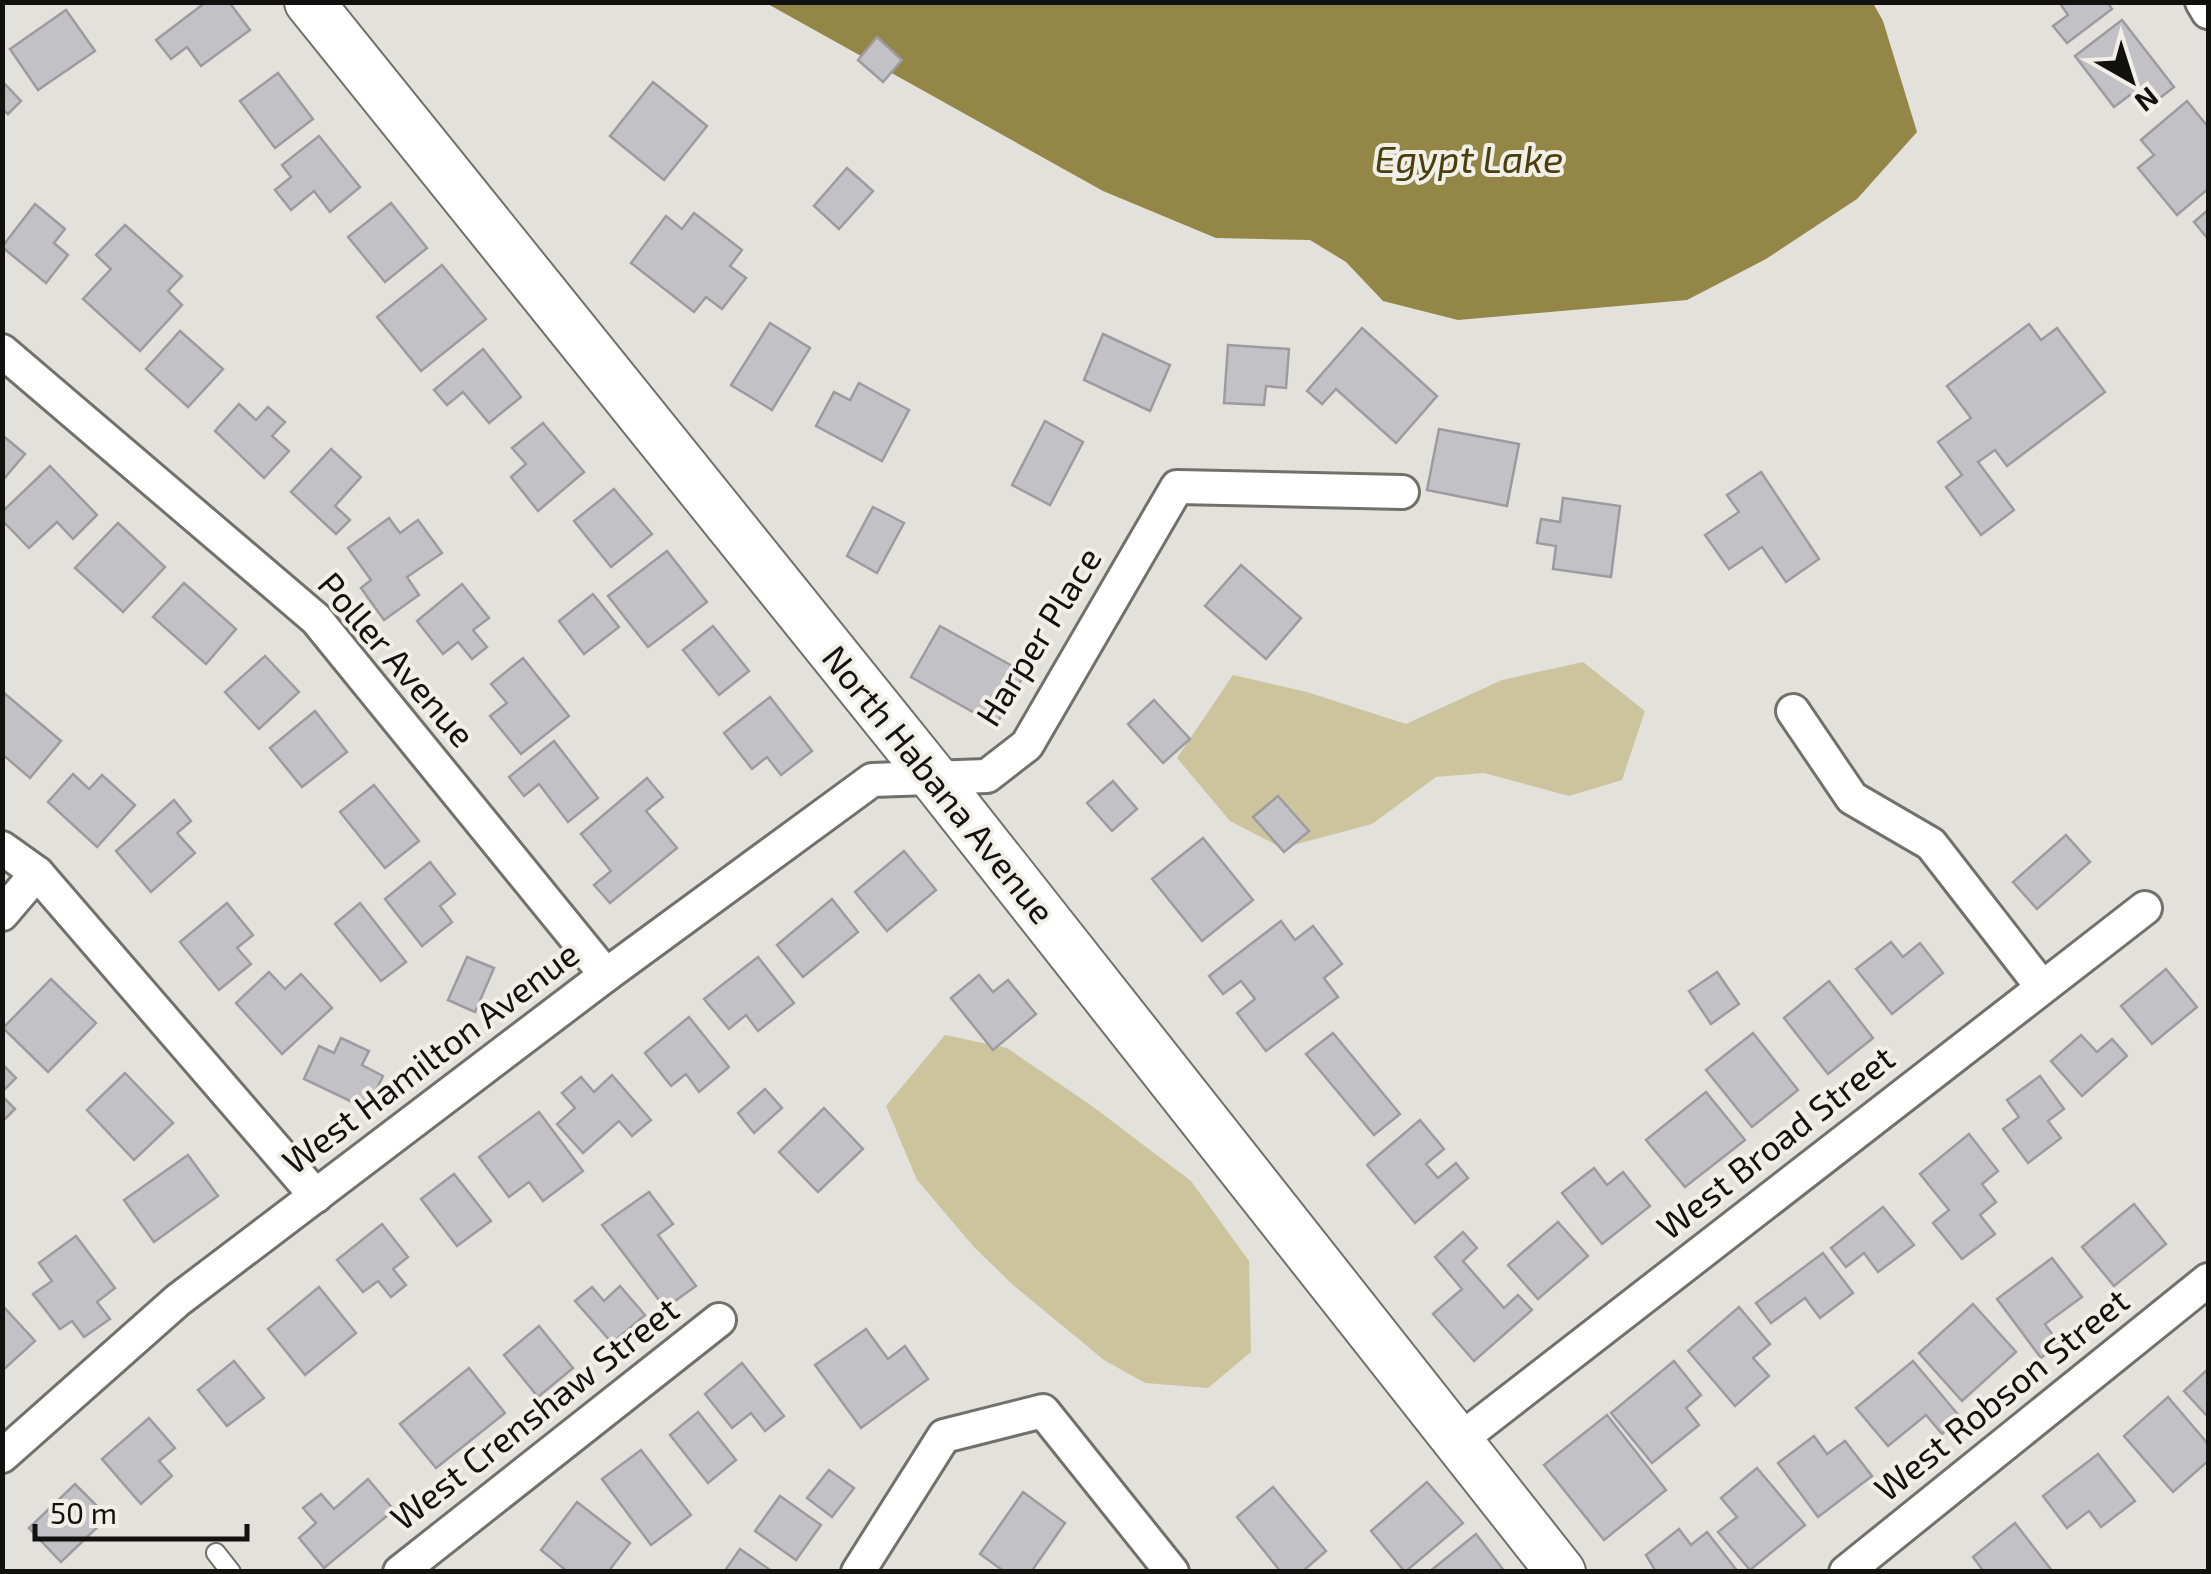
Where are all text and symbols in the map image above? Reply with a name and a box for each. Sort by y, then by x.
north arrow [2081,30,2181,130]
text: N [2129,81,2166,120]
water label: Egypt Lake [1375,135,1563,181]
street label: Harper Place [966,539,1109,733]
street label: Poller Avenue [310,563,485,755]
street label: North Habana Avenue [814,636,1065,931]
street label: West Hamilton Avenue [273,931,586,1182]
street label: West Broad Street [1648,1036,1902,1247]
street label: West Robson Street [1865,1278,2136,1509]
street label: West Crenshaw Street [382,1287,686,1538]
scale bar [35,1479,248,1541]
text: 50 m [50,1494,117,1530]

